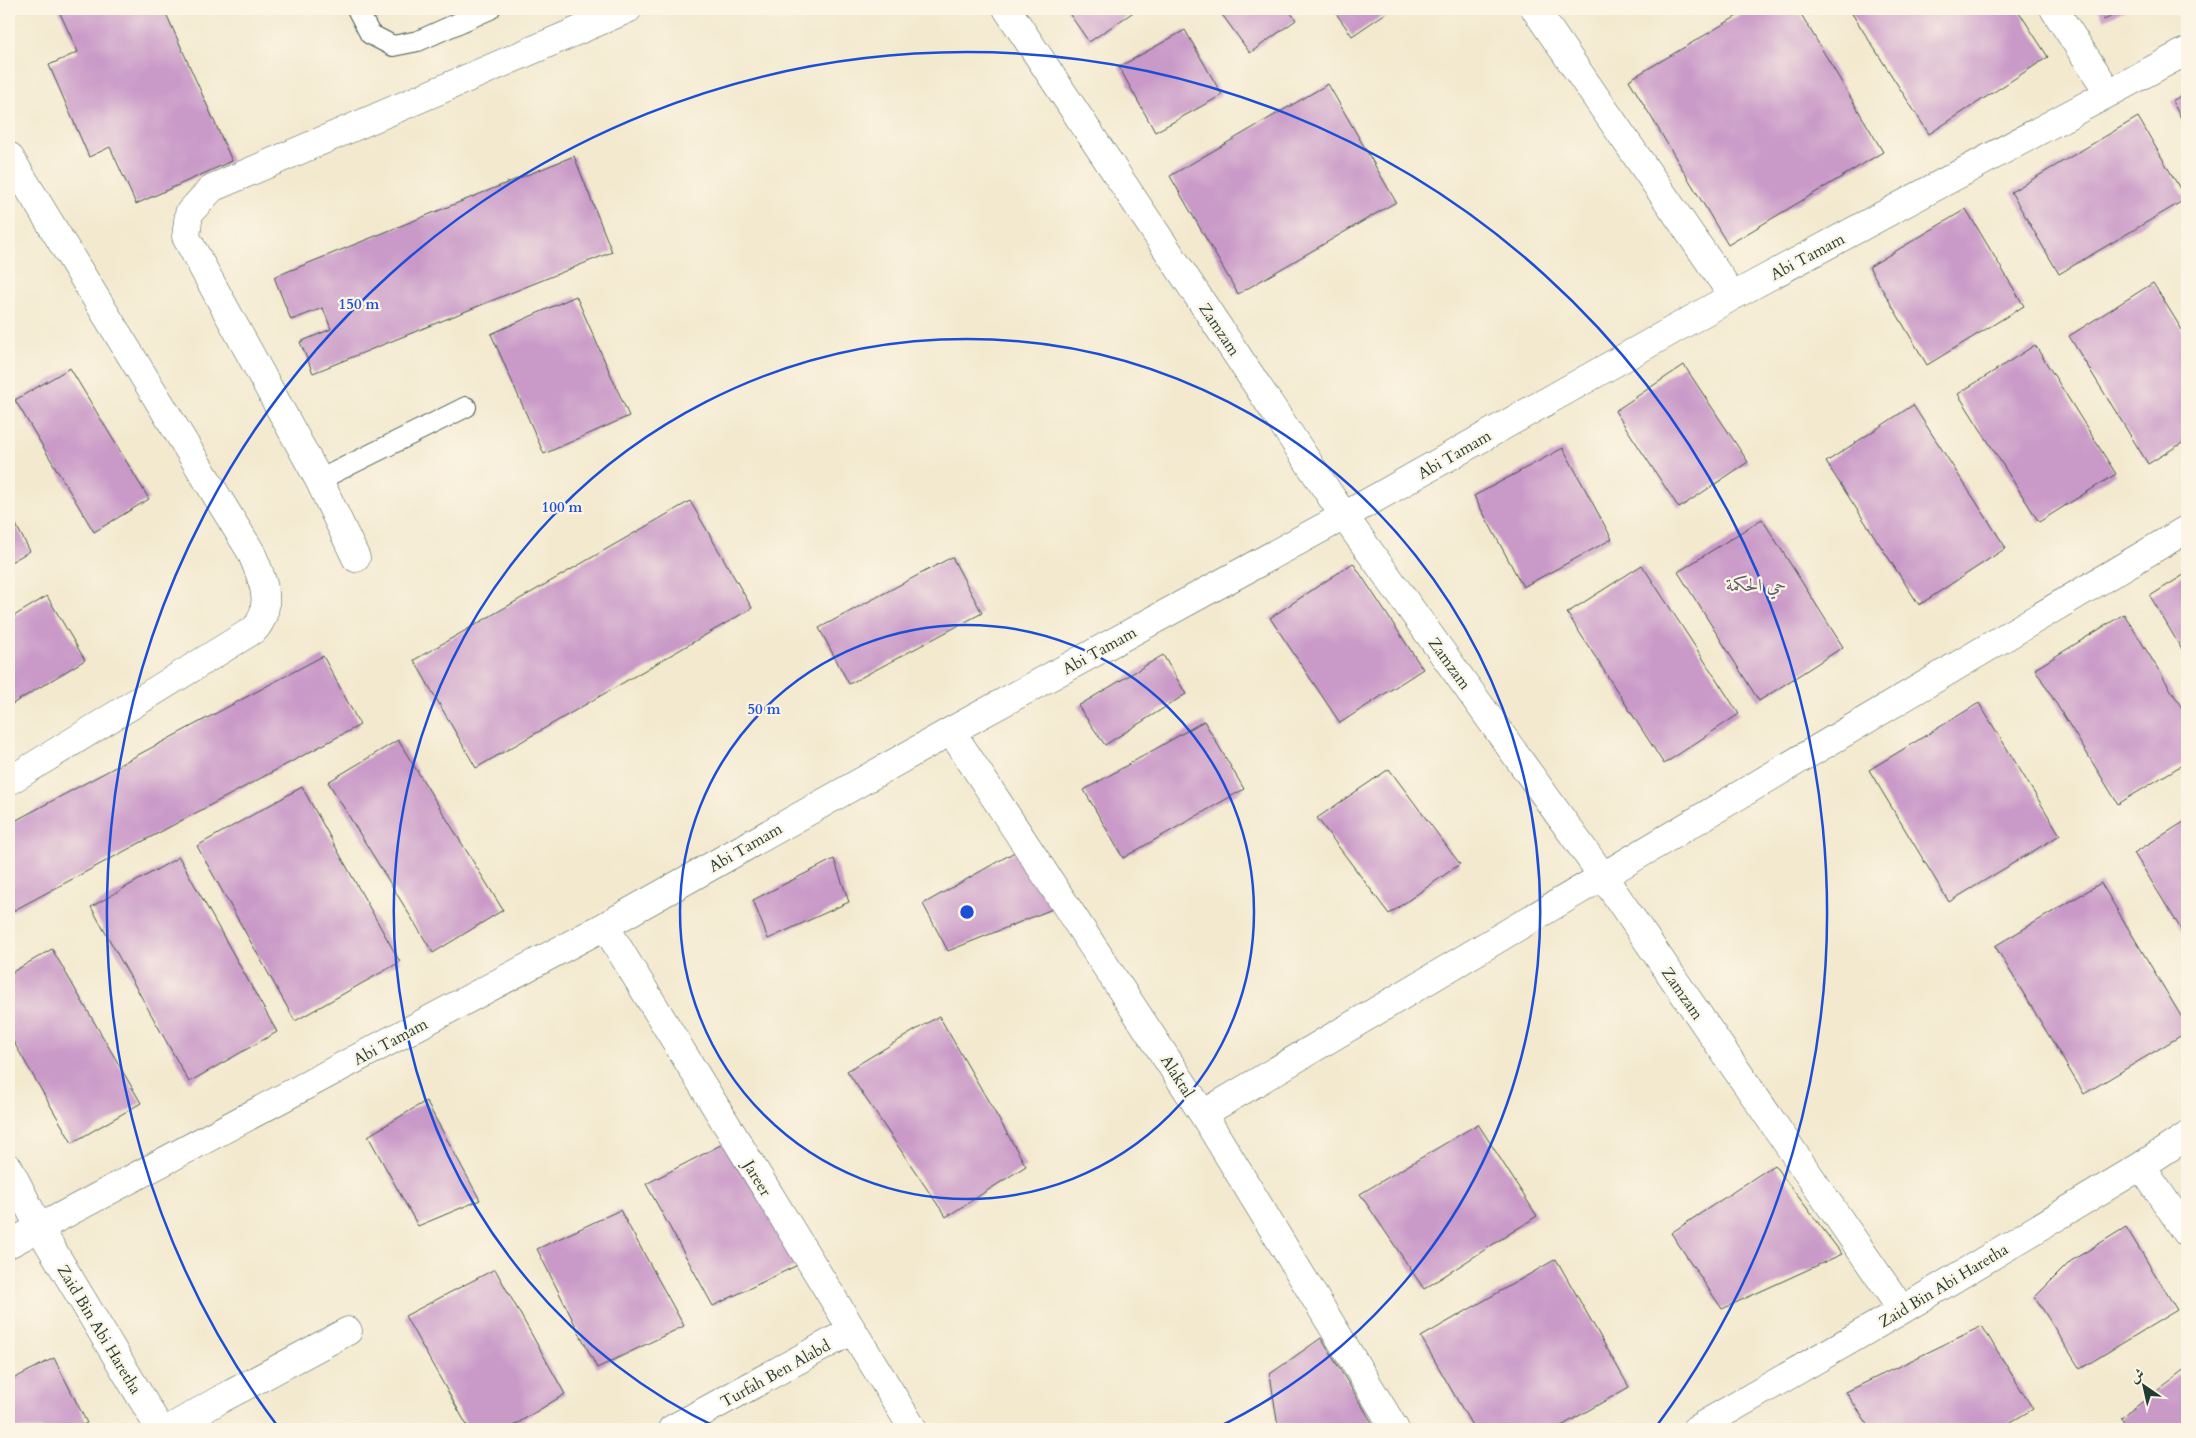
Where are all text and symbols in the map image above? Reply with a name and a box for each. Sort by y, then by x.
street label: Abi Tamam [1766,228,1849,286]
text: 150 m [339,294,380,314]
street label: Zamzam [1193,299,1245,361]
street label: Abi Tamam [1414,425,1496,485]
text: 100 m [542,497,583,517]
district label: حي الحكمة [1726,573,1786,600]
street label: Abi Tamam [1059,621,1141,680]
street label: Zamzam [1423,633,1476,694]
text: 50 m [747,699,781,719]
street label: Abi Tamam [705,818,787,878]
centre of rings [958,903,976,921]
street label: Zamzam [1656,963,1709,1025]
street label: Abi Tamam [349,1013,432,1071]
street label: Alaktal [1155,1051,1199,1102]
street label: Jareer [737,1155,777,1201]
street label: Zaid Bin Abi Haretha [1875,1238,2012,1333]
street label: Zaid Bin Abi Haretha [52,1261,147,1398]
street label: Turfah Ben Alabd [717,1334,835,1413]
north arrow [2118,1360,2168,1410]
text: ش [2126,1364,2148,1387]

